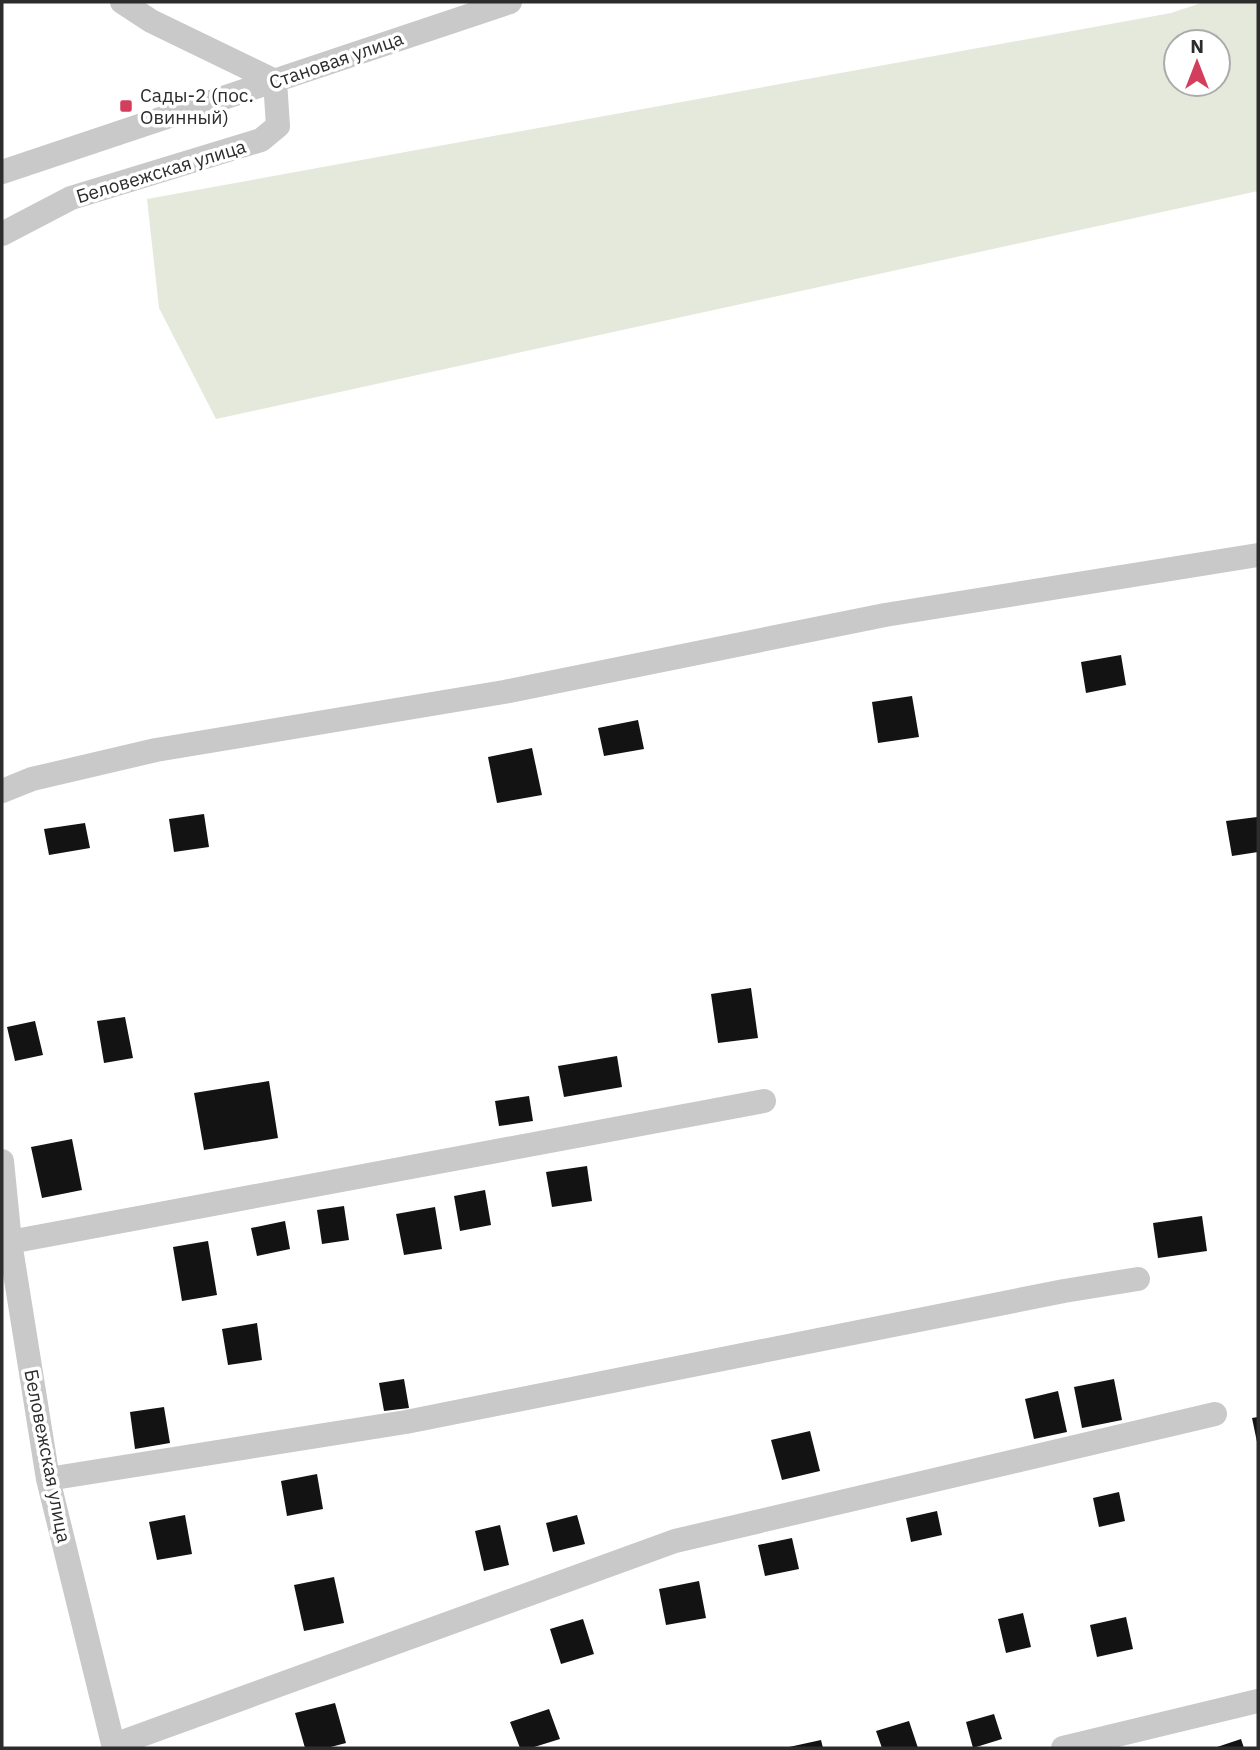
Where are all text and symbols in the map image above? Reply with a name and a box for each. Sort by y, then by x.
street label: Становая улица [266,26,406,94]
north arrow [1162,28,1232,98]
text: N [1190,34,1204,58]
place label: Сады-2 (пос. Овинный) [140,83,254,129]
marker: Сады-2 (пос. Овинный) [118,98,134,114]
street label: Беловежская улица [73,134,249,208]
street label: Беловежская улица [19,1367,77,1545]

